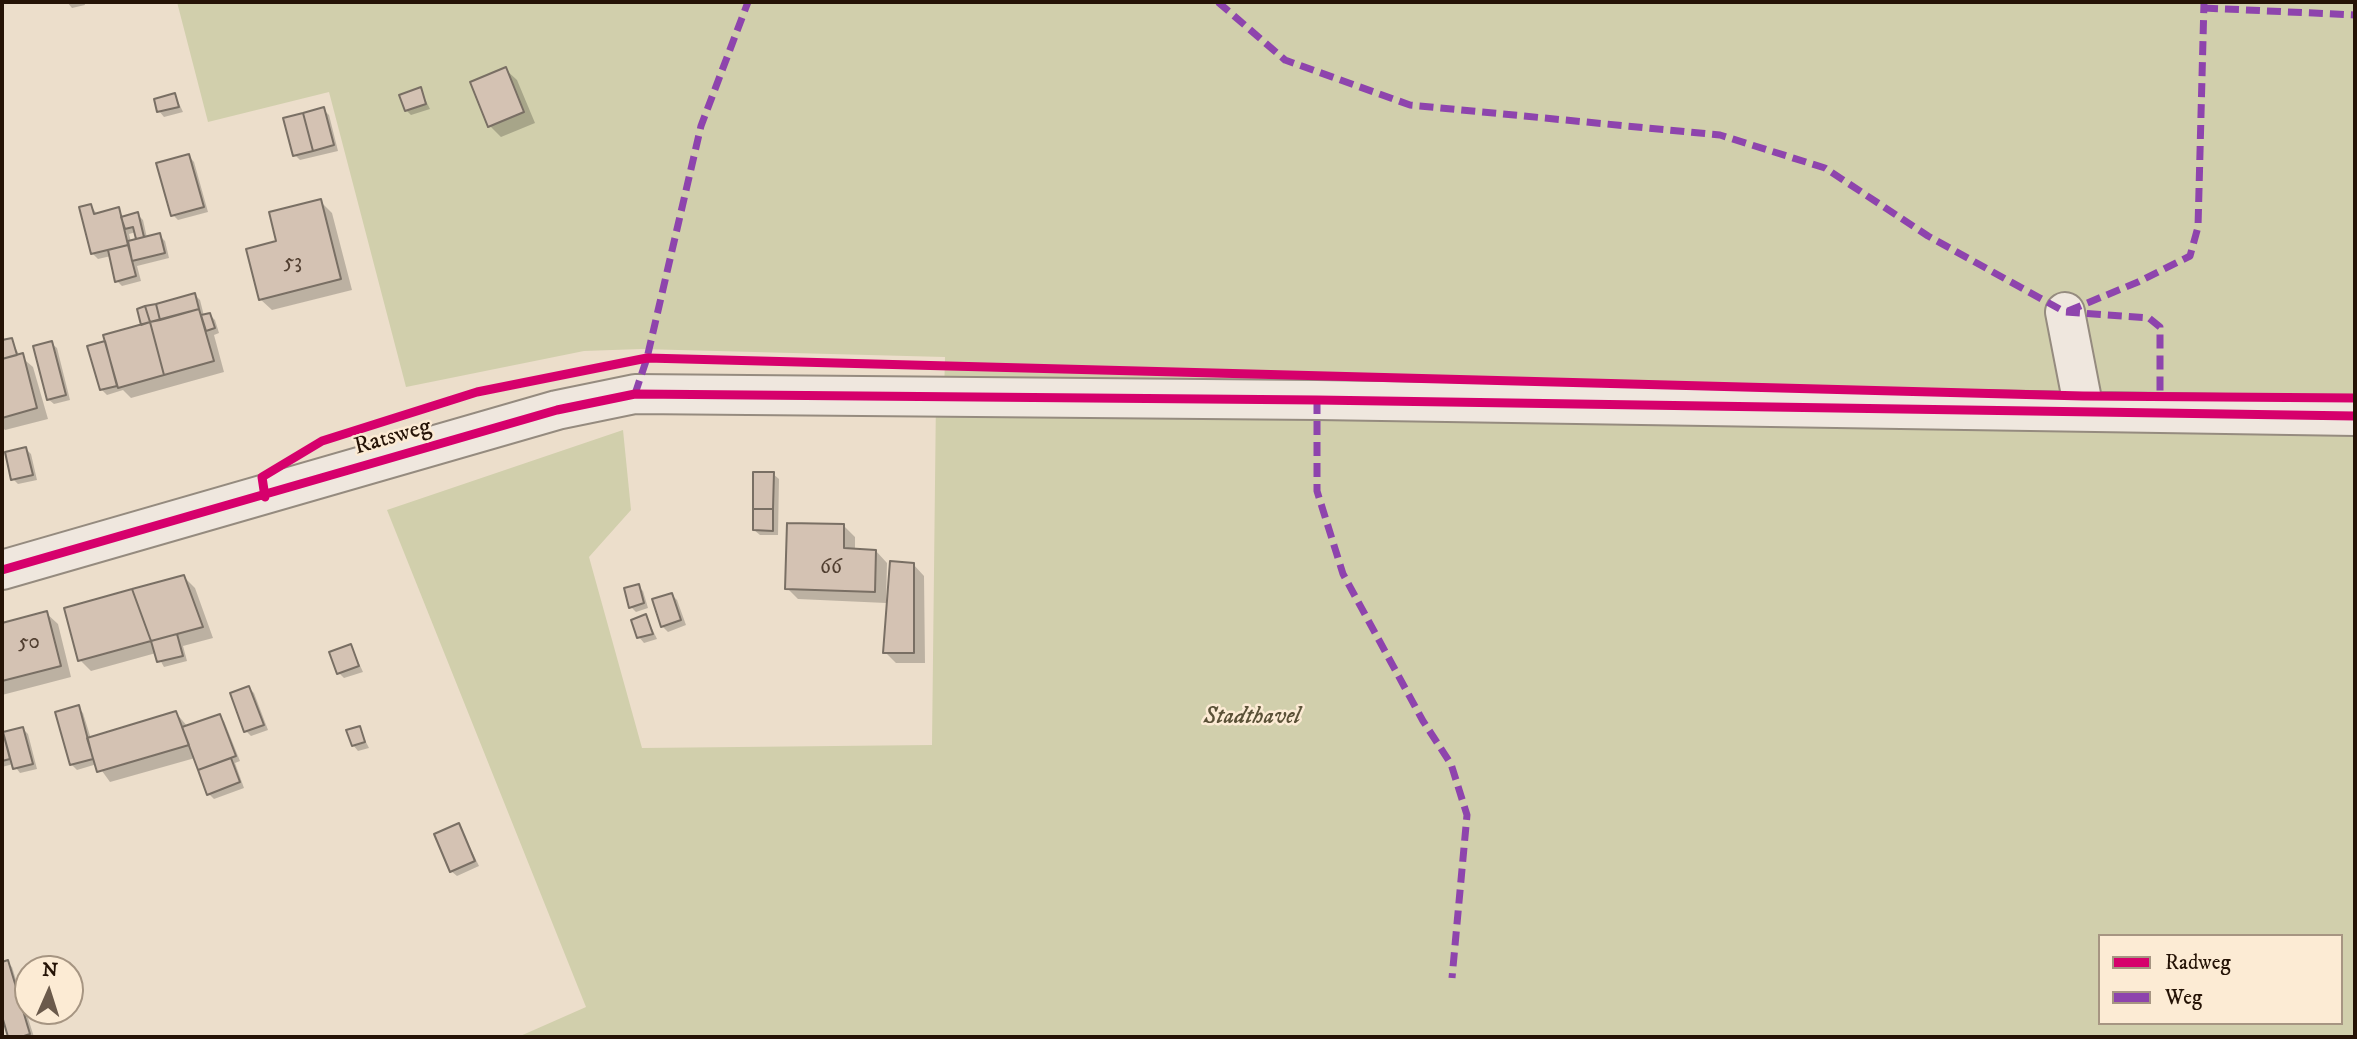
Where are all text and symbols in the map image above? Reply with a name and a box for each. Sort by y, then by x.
house number: 53 [284,251,302,277]
street label: Ratsweg [351,413,435,463]
house number: 66 [820,556,842,582]
house number: 50 [18,631,40,657]
park label: Stadthavel [1203,704,1301,732]
legend [2098,934,2343,1025]
text: Radweg [2165,950,2231,976]
north arrow [14,955,84,1025]
text: N [42,959,58,982]
text: Weg [2165,985,2202,1011]

